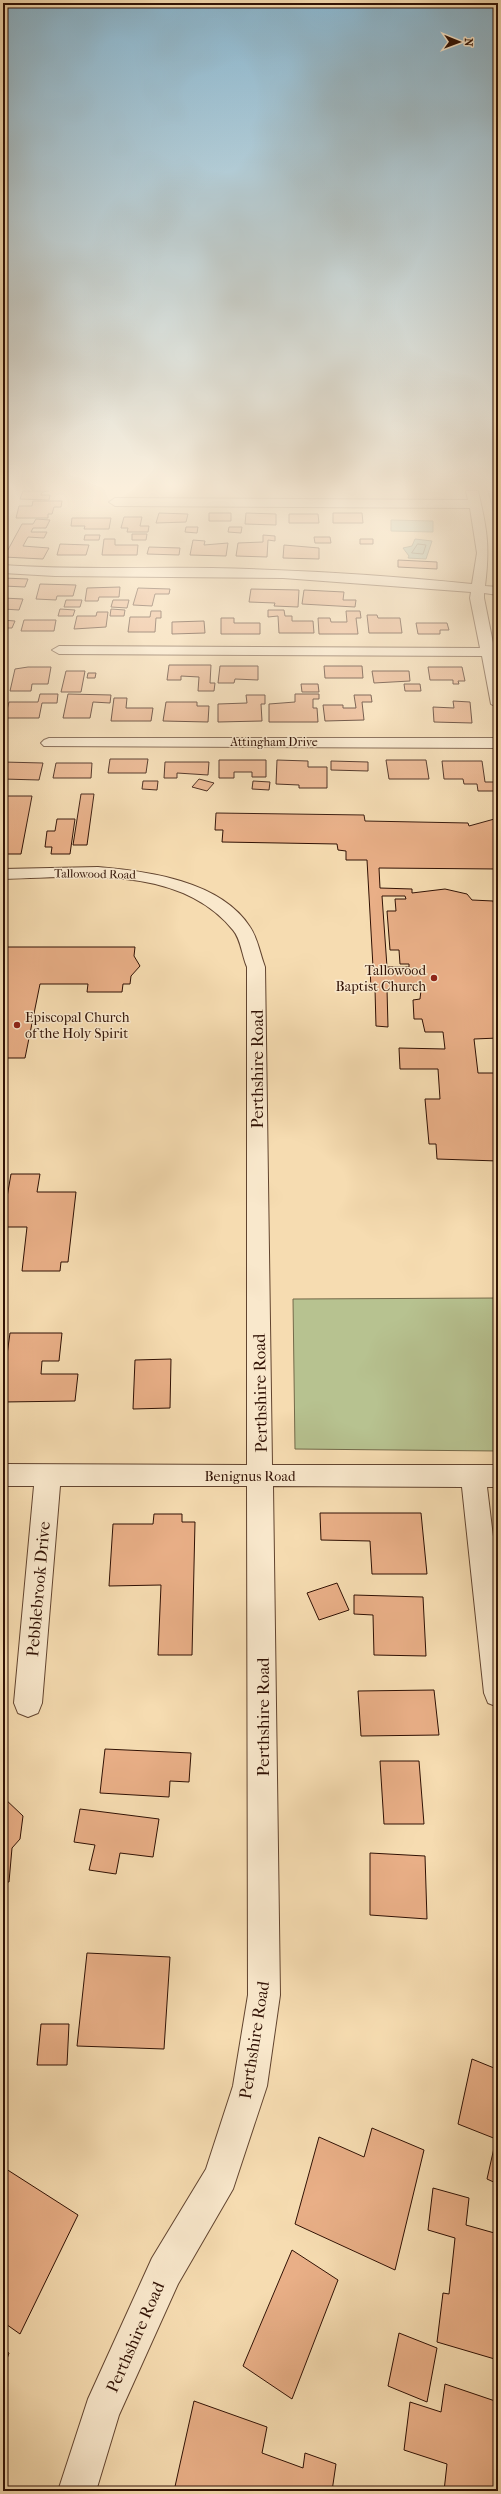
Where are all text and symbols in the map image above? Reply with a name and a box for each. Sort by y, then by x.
north arrow [439,22,479,62]
text: N [462,38,475,47]
street label: Attingham Drive [229,735,318,749]
street label: Tallowood Road [54,866,136,882]
place label: Tallowood Baptist Church [336,962,426,995]
marker: Tallowood Baptist Church [429,973,439,983]
place label: Episcopal Church of the Holy Spirit [25,1009,130,1042]
street label: Perthshire Road [247,1009,267,1129]
marker: Episcopal Church of the Holy Spirit [12,1020,22,1030]
street label: Perthshire Road [249,1333,271,1453]
street label: Benignus Road [204,1468,296,1485]
street label: Pebblebrook Drive [22,1520,54,1658]
street label: Perthshire Road [253,1657,273,1777]
street label: Perthshire Road [235,1979,273,2100]
street label: Perthshire Road [102,2278,169,2395]

